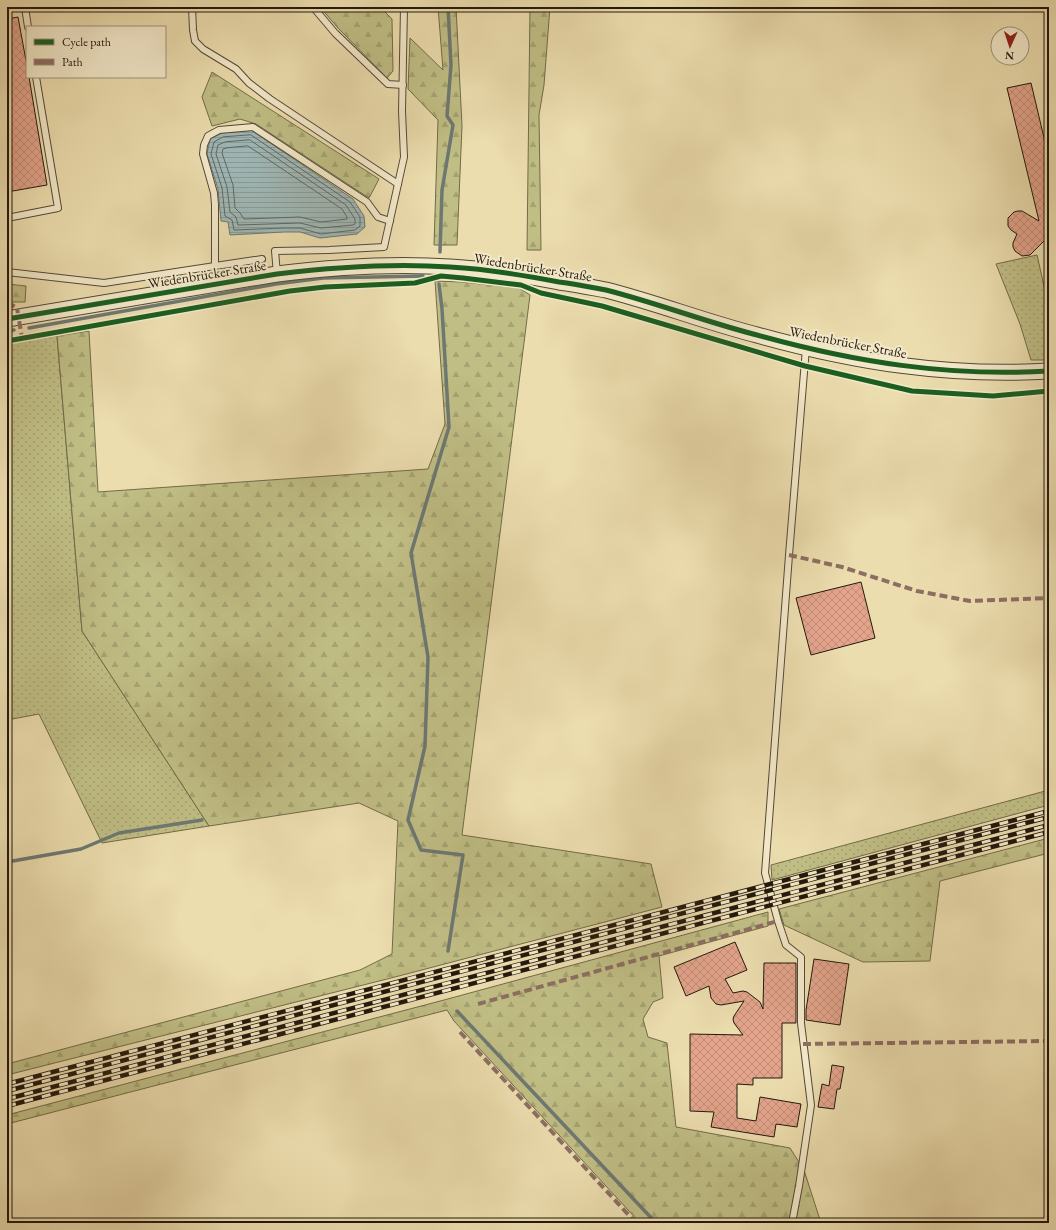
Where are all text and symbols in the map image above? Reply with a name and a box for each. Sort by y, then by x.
legend [26,26,166,78]
north arrow [990,26,1030,66]
text: Cycle path [62,34,111,50]
text: N [1005,49,1014,63]
text: Path [62,54,83,70]
street label: Wiedenbrücker Straße [473,249,594,285]
street label: Wiedenbrücker Straße [147,256,268,292]
street label: Wiedenbrücker Straße [788,322,909,362]

